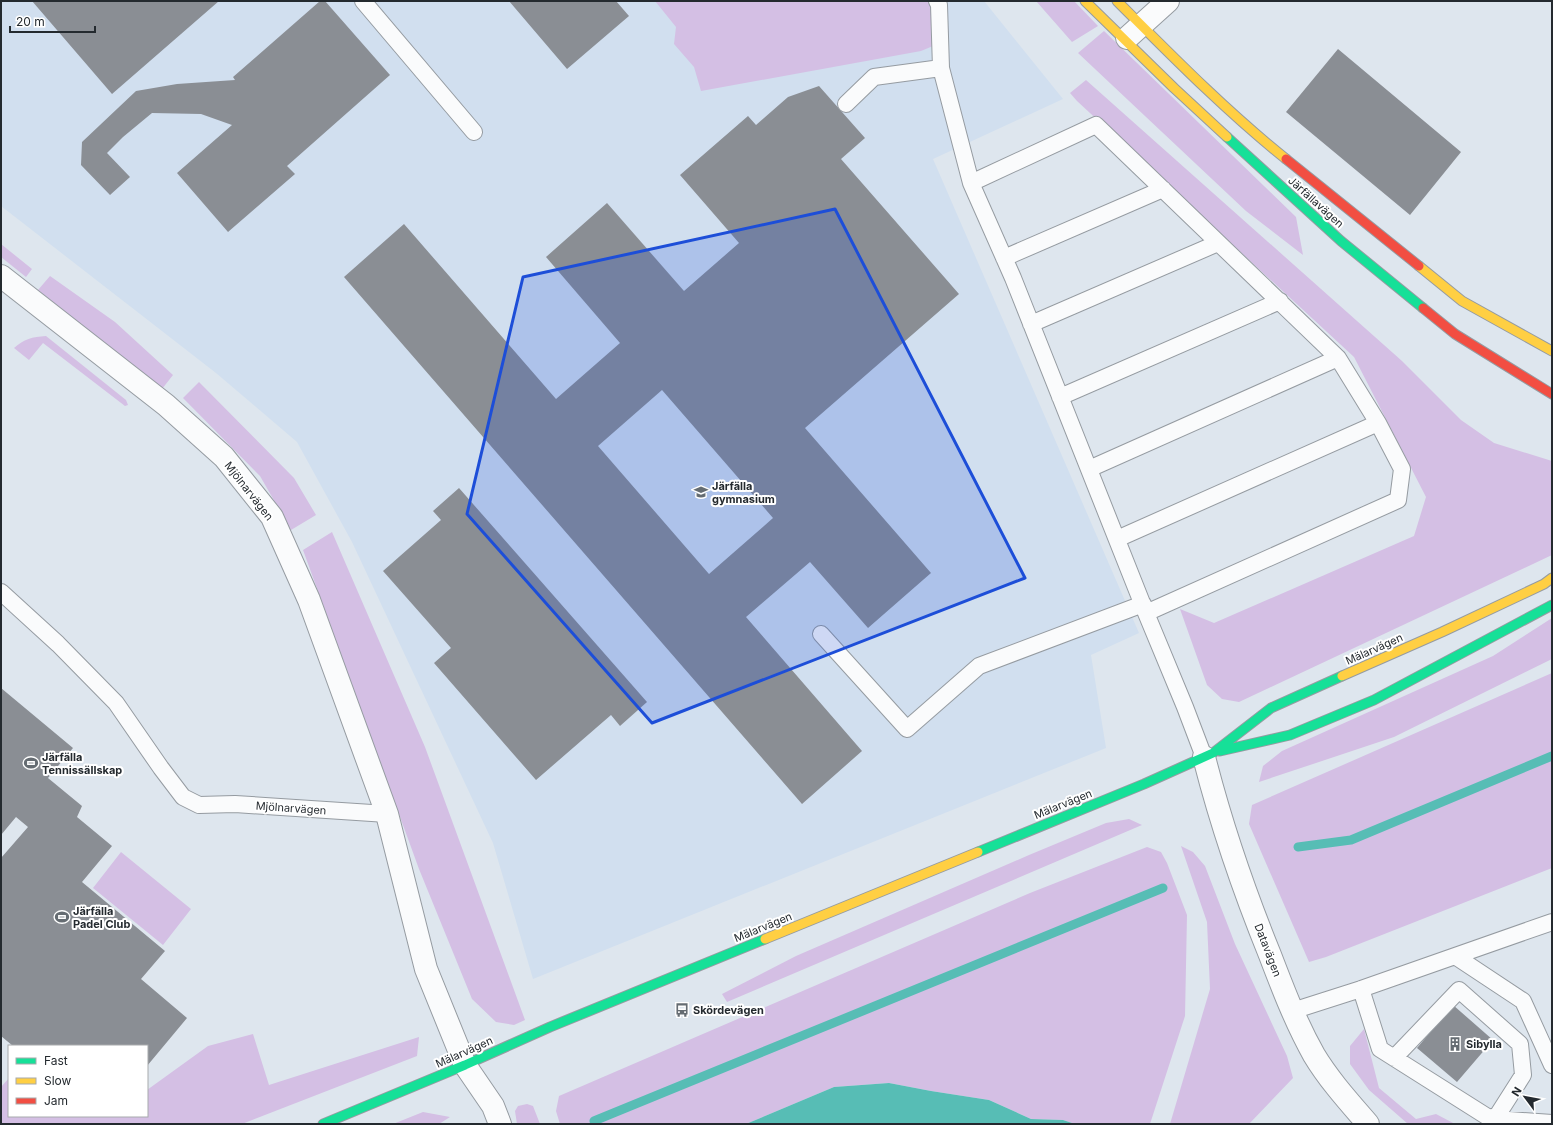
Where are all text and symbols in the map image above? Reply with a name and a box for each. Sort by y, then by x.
scale bar [10,8,95,34]
text: 20 m [16,14,45,29]
street label: Järfällavägen [1285,173,1347,231]
street label: Mjölnarvägen [222,459,276,523]
place label: Järfälla gymnasium [712,479,775,506]
school or university icon: Järfälla gymnasium [693,484,709,500]
street label: Mälarvägen [1343,630,1405,668]
place label: Järfälla Tennissällskap [42,750,122,777]
sports icon: Järfälla Tennissällskap [23,755,39,771]
street label: Mälarvägen [1032,786,1094,822]
street label: Mjölnarvägen [255,799,327,817]
place label: Järfälla Padel Club [73,904,130,931]
sports icon: Järfälla Padel Club [54,909,70,925]
street label: Mälarvägen [732,909,794,945]
street label: Datavägen [1251,921,1285,979]
bus stop icon: Skördevägen [674,1002,690,1018]
place label: Skördevägen [693,1003,764,1017]
street label: Mälarvägen [433,1033,495,1071]
building icon: Sibylla [1447,1036,1463,1052]
place label: Sibylla [1466,1037,1502,1051]
legend [8,1045,148,1117]
text: Fast [44,1053,68,1068]
text: Slow [44,1073,72,1088]
north arrow [1505,1077,1545,1117]
text: N [1508,1084,1525,1099]
text: Jam [44,1093,68,1108]

